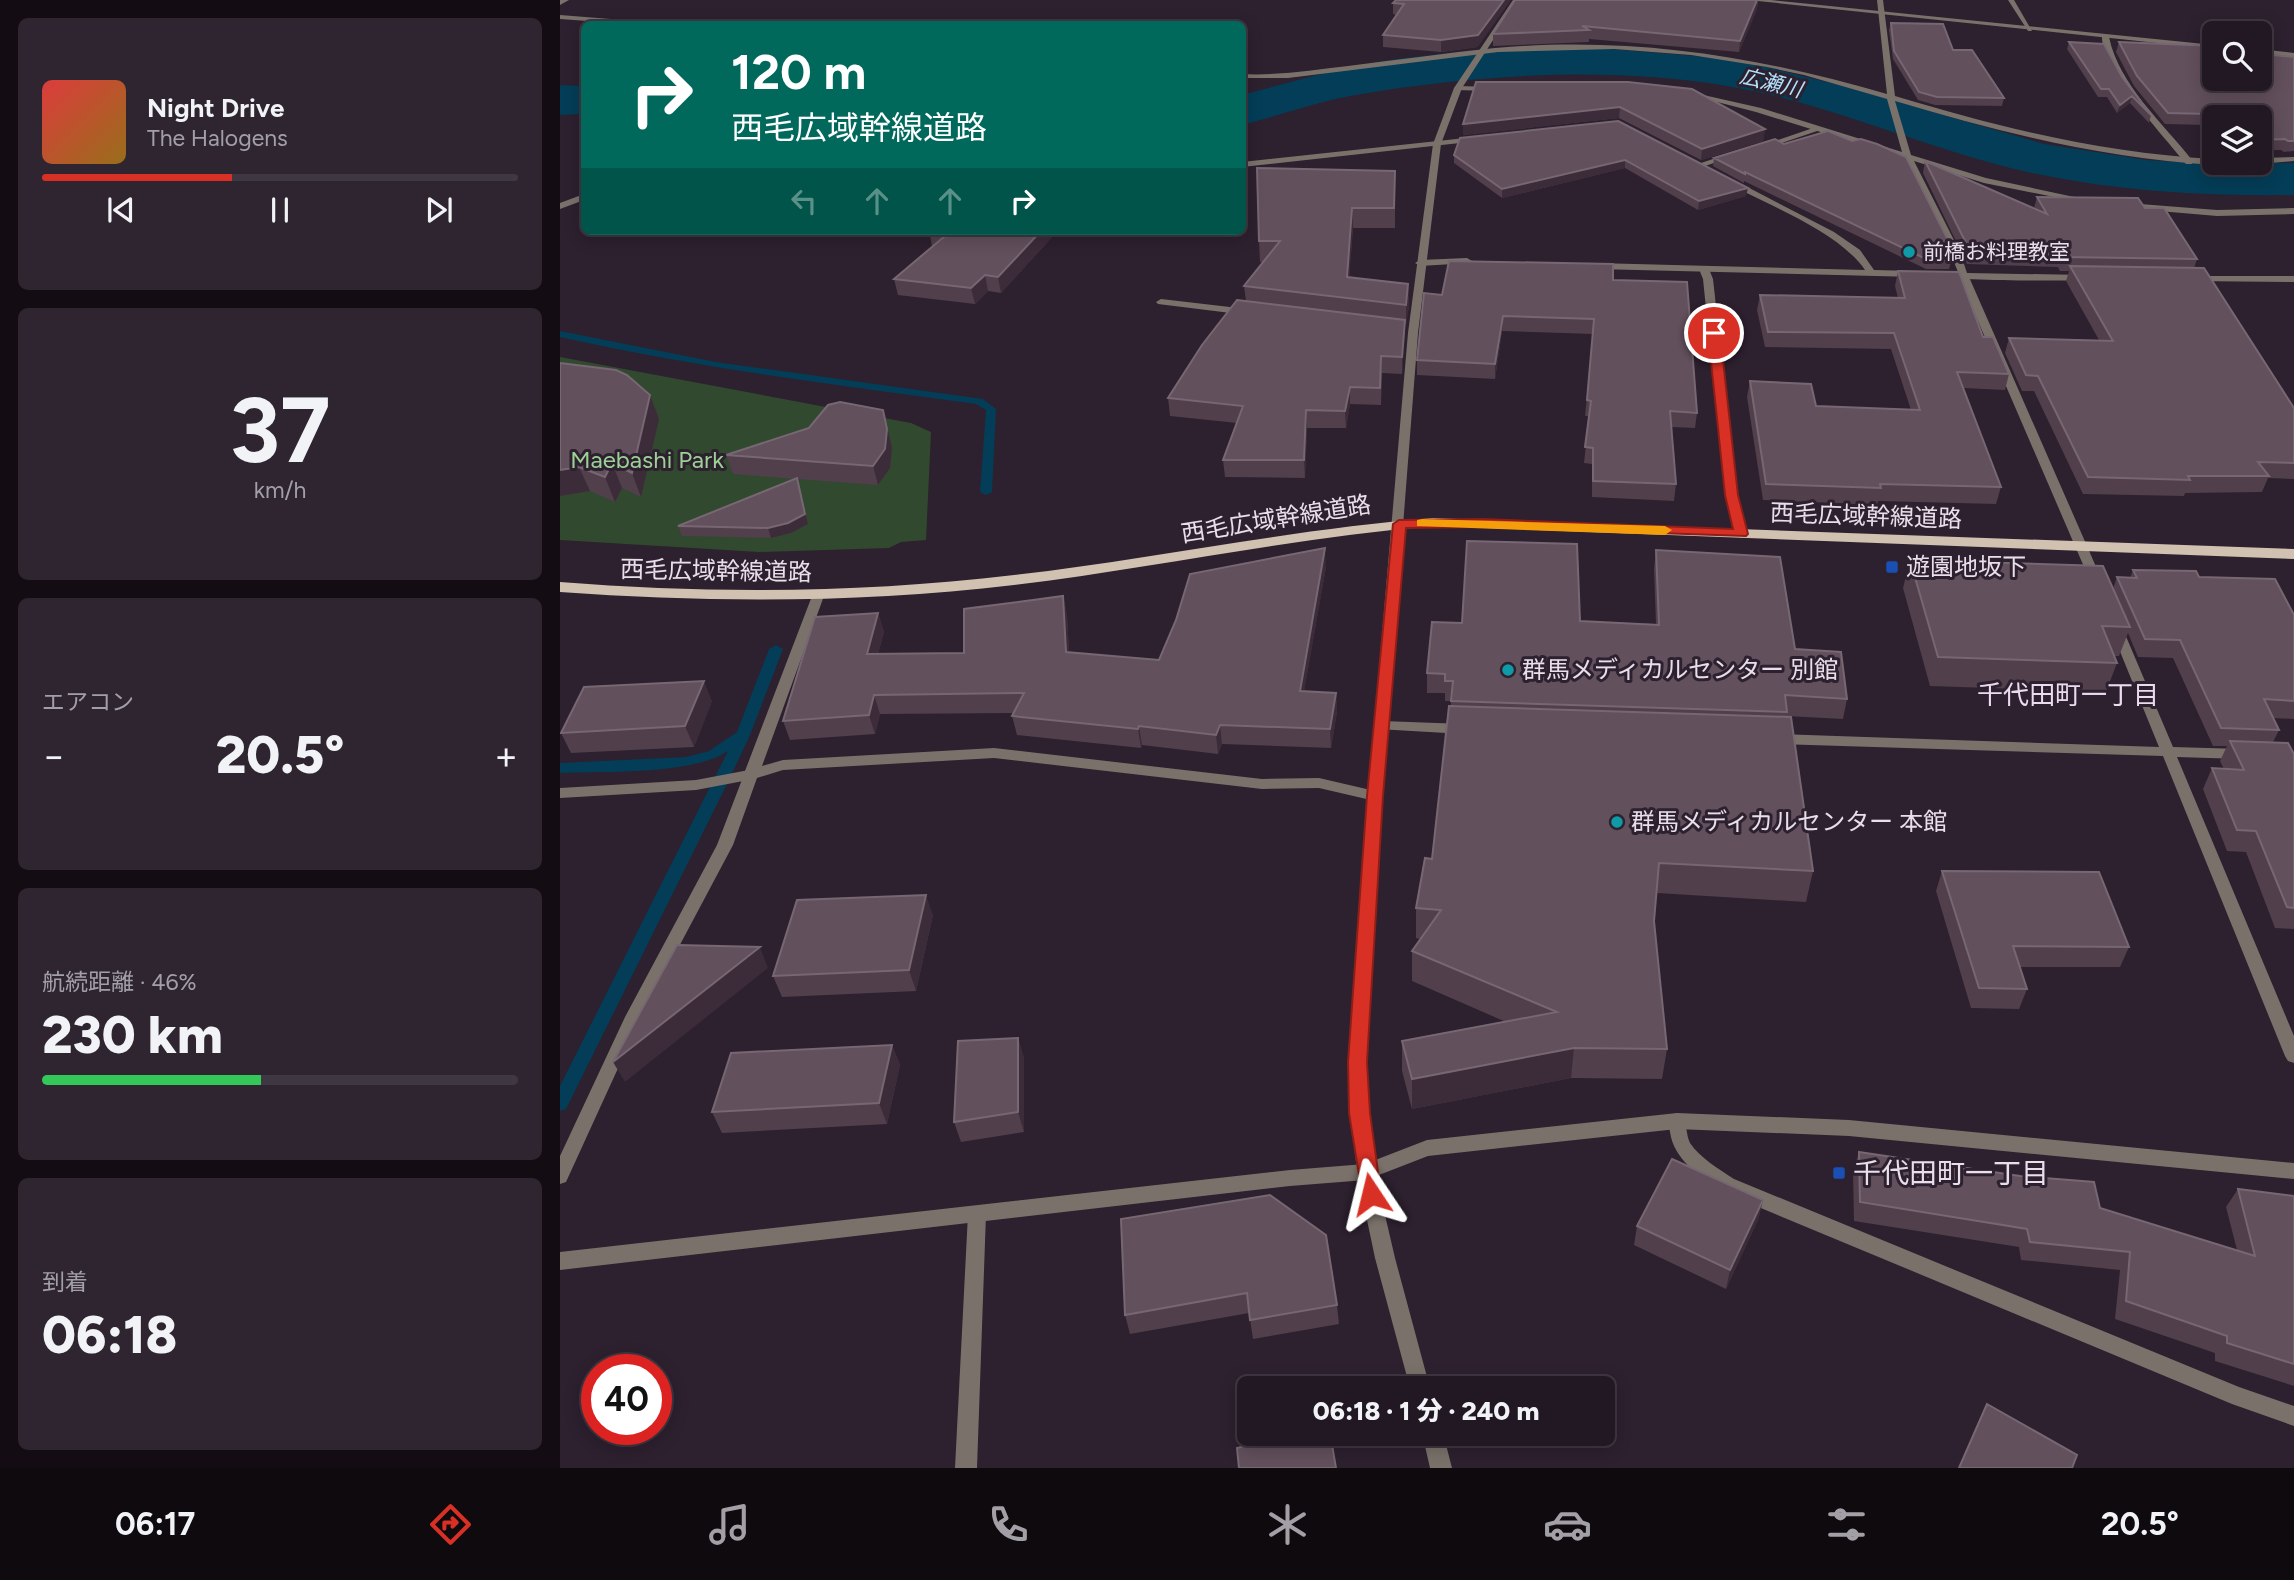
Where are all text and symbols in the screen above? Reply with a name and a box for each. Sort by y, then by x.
map controls [2202,21,2272,175]
button: search [2202,21,2272,91]
text: 120 m [731,42,866,101]
icon: right [616,49,707,140]
water label: 広瀬川 [1738,63,1807,103]
text: Night Drive [147,92,284,124]
button: layers [2202,105,2272,175]
text: 西毛広域幹線道路 [731,109,987,147]
text: The Halogens [147,124,288,152]
icon: left [785,182,823,220]
icon: ahead [858,182,896,220]
icon: ahead [931,182,969,220]
icon: right [1004,182,1042,220]
icon: previous [102,191,140,229]
icon: pause [261,191,299,229]
icon: next [420,191,458,229]
place label: 前橋お料理教室 [1923,239,2070,264]
marker: 前橋お料理教室 [1901,244,1917,260]
pin [1684,303,1744,363]
icon: arrive [1695,314,1733,352]
text: 37 [229,376,331,485]
park label: Maebashi Park [570,445,724,474]
text: km/h [254,476,306,504]
street label: 西毛広域幹線道路 [1179,489,1373,548]
street label: 西毛広域幹線道路 [1770,498,1962,533]
place label: 遊園地坂下 [1906,552,2026,581]
street label: 西毛広域幹線道路 [620,554,812,587]
marker: 遊園地坂下 [1884,559,1900,575]
place label: 群馬メディカルセンター 別館 [1522,655,1838,684]
marker: 群馬メディカルセンター 別館 [1500,662,1516,678]
district label: 千代田町一丁目 [1977,679,2159,711]
text: エアコン [42,688,134,716]
text: 20.5° [216,724,344,786]
text: − [42,733,66,779]
text: + [494,733,518,779]
place label: 群馬メディカルセンター 本館 [1631,807,1947,836]
marker: 群馬メディカルセンター 本館 [1609,814,1625,830]
text: 航続距離 · 46% [42,968,197,996]
text: 230 km [42,1004,223,1066]
place label: 千代田町一丁目 [1853,1156,2049,1190]
position arrow [1334,1157,1408,1231]
marker: 千代田町一丁目 [1831,1165,1847,1181]
text: 到着 [42,1268,88,1296]
text: 06:18 [42,1304,177,1366]
speed limit sign: 40 [581,1354,672,1445]
text: 06:18 · 1 分 · 240 m [1313,1395,1539,1427]
icon: directions [426,1500,475,1549]
icon: music [705,1500,754,1549]
icon: phone [984,1500,1033,1549]
icon: climate [1263,1500,1312,1549]
icon: car [1543,1500,1592,1549]
icon: filters [1822,1500,1871,1549]
text: 06:17 [115,1505,195,1543]
text: 20.5° [2101,1505,2179,1543]

